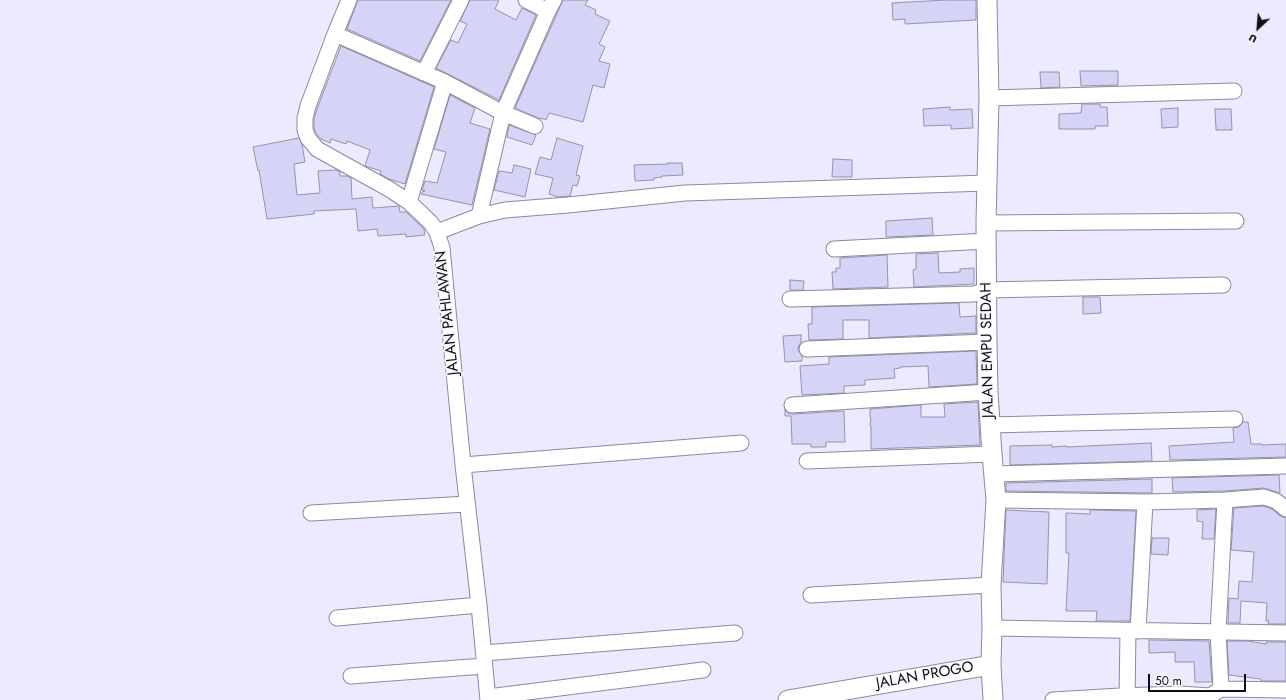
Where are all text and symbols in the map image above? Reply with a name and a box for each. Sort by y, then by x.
north arrow [1238,8,1278,48]
text: U [1246,30,1260,48]
street label: JALAN PAHLAWAN [433,250,463,376]
street label: JALAN EMPU SEDAH [978,282,998,418]
street label: JALAN PROGO [875,659,975,693]
scale bar [1150,666,1248,692]
text: 50 m [1155,672,1182,690]

